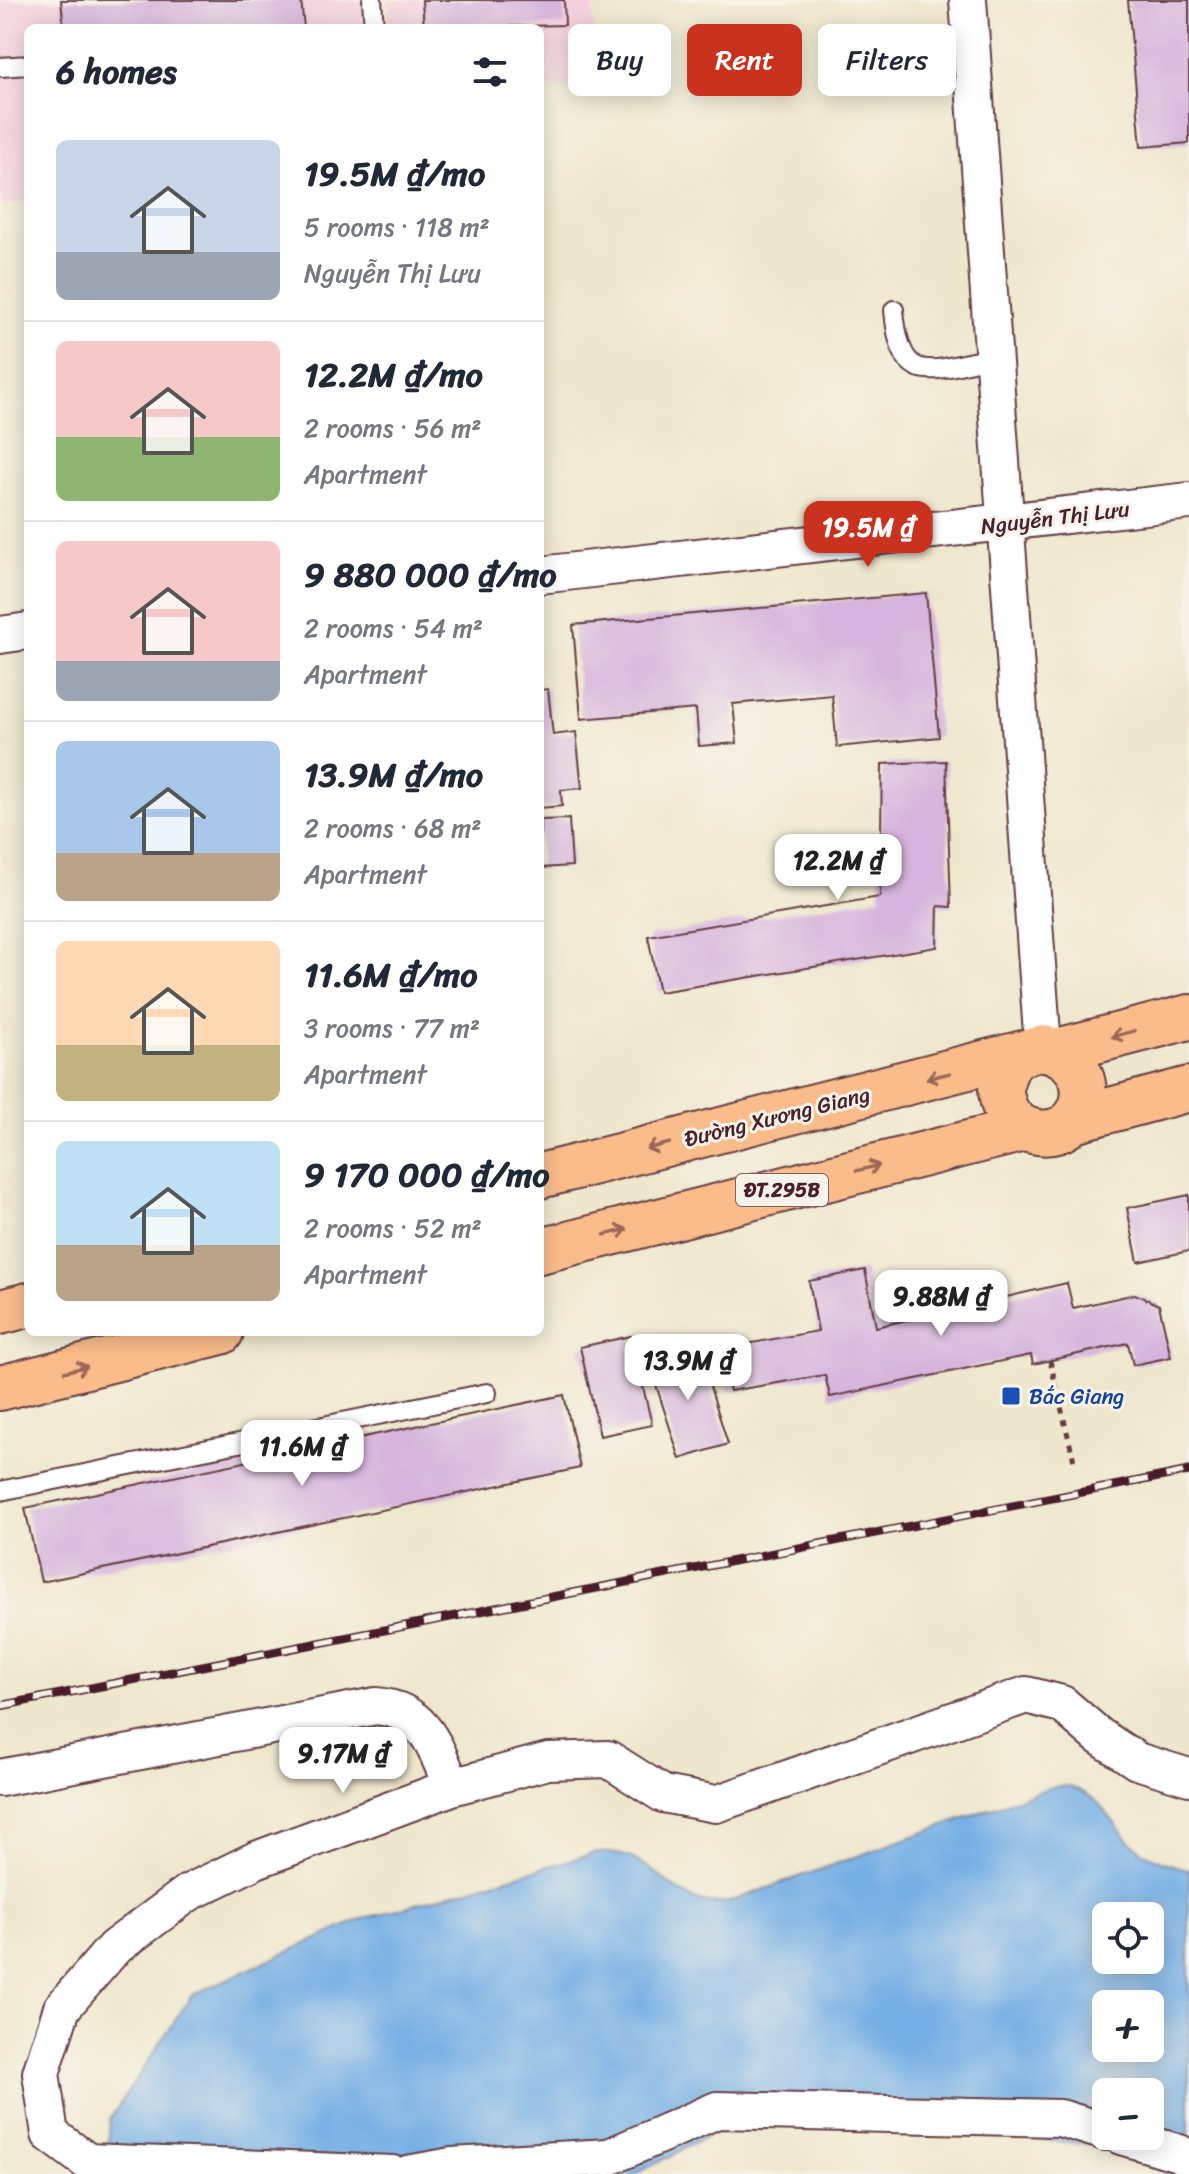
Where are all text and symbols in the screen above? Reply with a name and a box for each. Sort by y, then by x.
chip: Buy [568,24,671,96]
chip: Rent [687,24,802,96]
chip: Filters [818,24,956,96]
text: 6 homes [56,42,177,102]
icon: filters [468,50,512,94]
text: 19.5M ₫/mo [304,144,485,204]
icon: home [120,172,216,268]
text: 5 rooms · 118 m² [304,204,490,250]
text: Nguyễn Thị Lưu [304,250,481,296]
text: 12.2M ₫/mo [304,345,483,405]
icon: home [120,373,216,469]
text: 2 rooms · 56 m² [304,405,482,451]
text: Apartment [304,451,427,497]
street label: Nguyễn Thị Lưu [978,489,1132,546]
pin: 19.5M ₫ [794,501,942,569]
text: 19.5M ₫ [822,504,914,550]
text: 9 880 000 ₫/mo [304,545,557,605]
icon: home [120,573,216,669]
text: 2 rooms · 54 m² [304,605,483,651]
text: Apartment [304,651,427,697]
text: 13.9M ₫/mo [304,745,483,805]
icon: home [120,773,216,869]
text: 2 rooms · 68 m² [304,805,481,851]
pin: 12.2M ₫ [764,834,912,902]
text: 12.2M ₫ [793,837,883,883]
text: Apartment [304,851,427,897]
text: 11.6M ₫/mo [304,945,478,1005]
icon: home [120,973,216,1069]
text: 3 rooms · 77 m² [304,1005,480,1051]
one-way arrow [1110,1027,1136,1042]
text: Apartment [304,1051,427,1097]
one-way arrow [925,1069,951,1084]
street label: Đường Xương Giang [680,1075,874,1158]
one-way arrow [646,1140,672,1155]
text: 9 170 000 ₫/mo [304,1145,550,1205]
one-way arrow [854,1160,880,1175]
icon: home [120,1173,216,1269]
road number: ĐT.295B [736,1174,828,1206]
text: 2 rooms · 52 m² [304,1205,482,1251]
one-way arrow [602,1224,628,1239]
text: Apartment [304,1251,427,1297]
pin: 9.88M ₫ [867,1270,1015,1338]
text: 9.88M ₫ [893,1273,989,1319]
pin: 13.9M ₫ [614,1334,762,1402]
text: 13.9M ₫ [643,1337,733,1383]
one-way arrow [62,1360,88,1375]
place label: Bắc Giang [1029,1377,1124,1416]
marker: Bắc Giang [1000,1385,1022,1407]
pin: 11.6M ₫ [228,1420,376,1488]
text: 11.6M ₫ [259,1423,345,1469]
pin: 9.17M ₫ [269,1727,417,1795]
text: 9.17M ₫ [297,1730,389,1776]
map controls [1092,1902,1164,2150]
button: locate [1092,1902,1164,1974]
button: + [1092,1990,1164,2062]
button: − [1092,2078,1164,2150]

